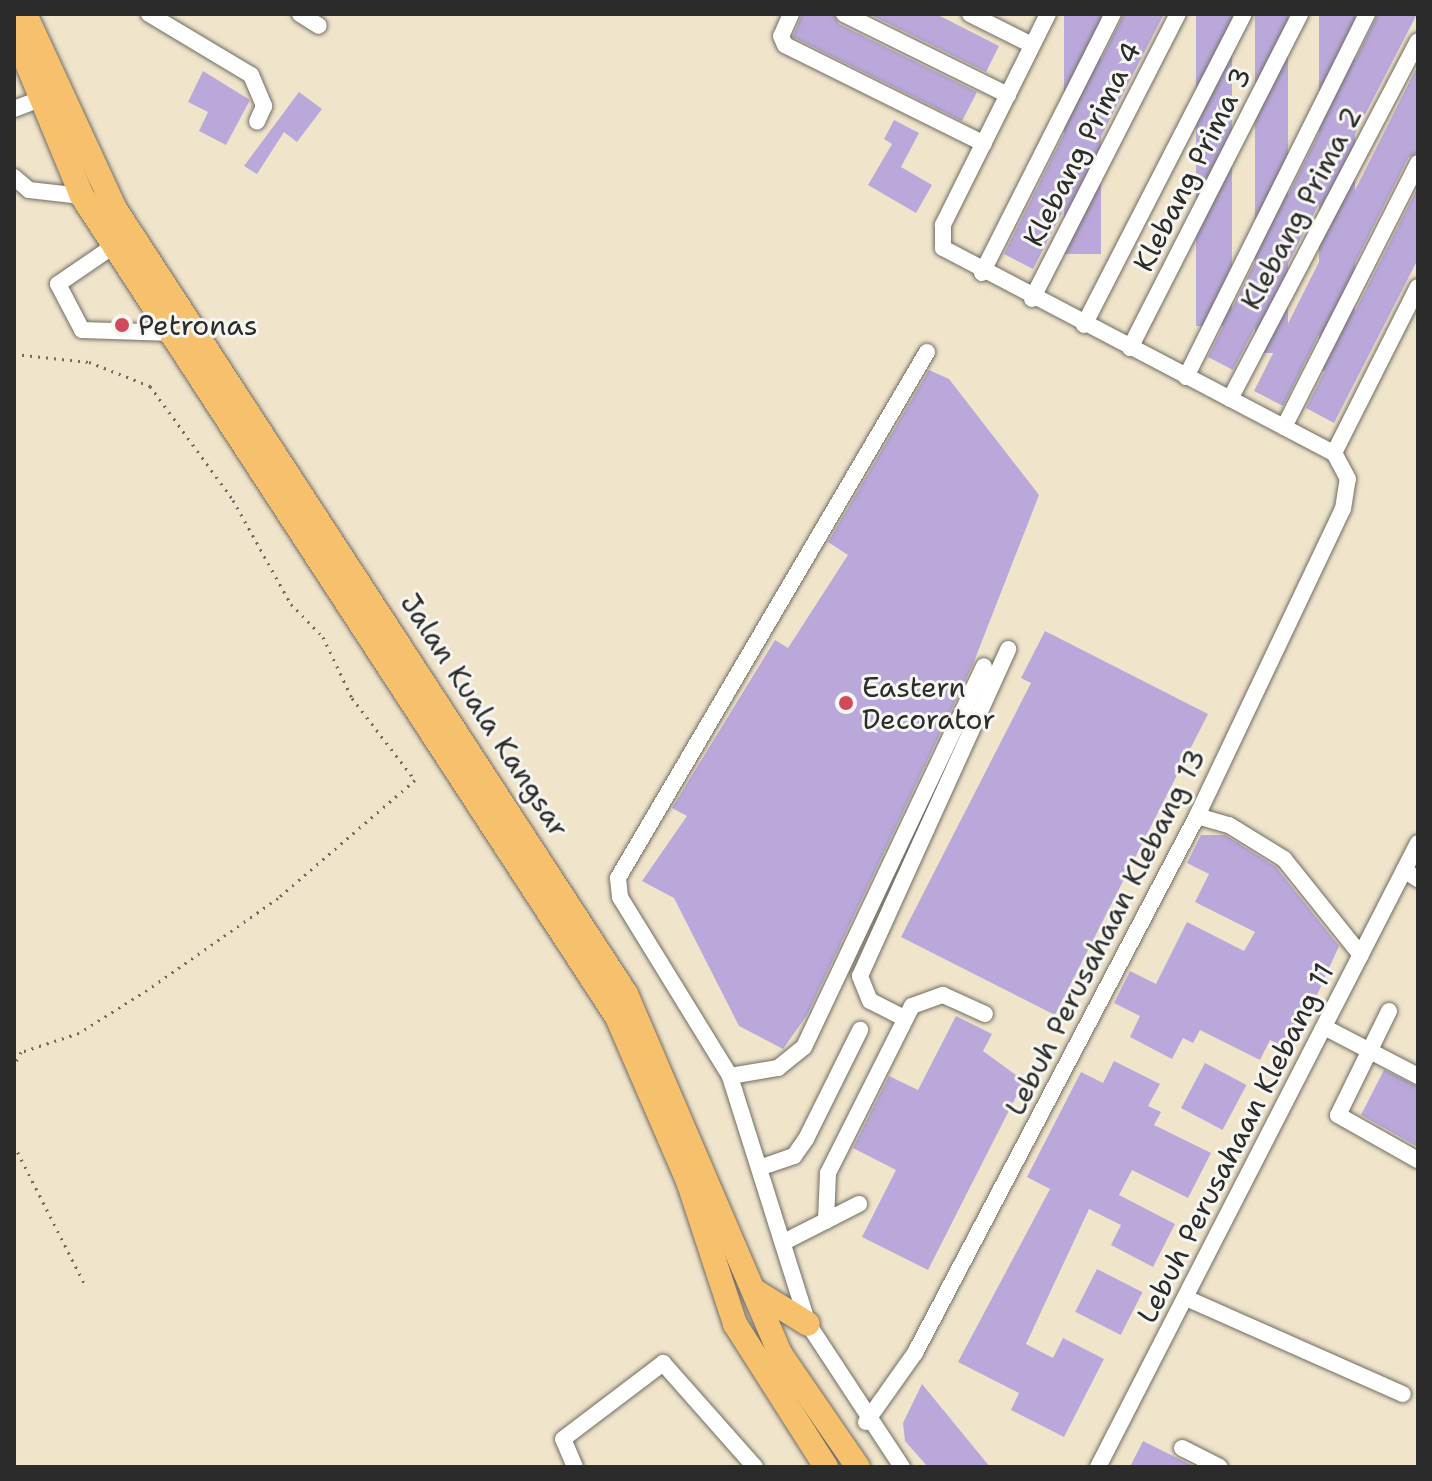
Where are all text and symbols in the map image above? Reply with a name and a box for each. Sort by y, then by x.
street label: Klebang Prima 4 [1016,36,1148,252]
street label: Klebang Prima 3 [1126,61,1258,277]
street label: Klebang Prima 2 [1233,101,1369,315]
place label: Petronas [138,308,258,342]
marker: Petronas [113,316,131,334]
street label: Jalan Kuala Kangsar [394,587,576,843]
place label: Eastern Decorator [862,670,996,736]
marker: Eastern Decorator [837,694,855,712]
street label: Lebuh Perusahaan Klebang 13 [998,743,1212,1121]
street label: Lebuh Perusahaan Klebang 11 [1129,958,1341,1328]

